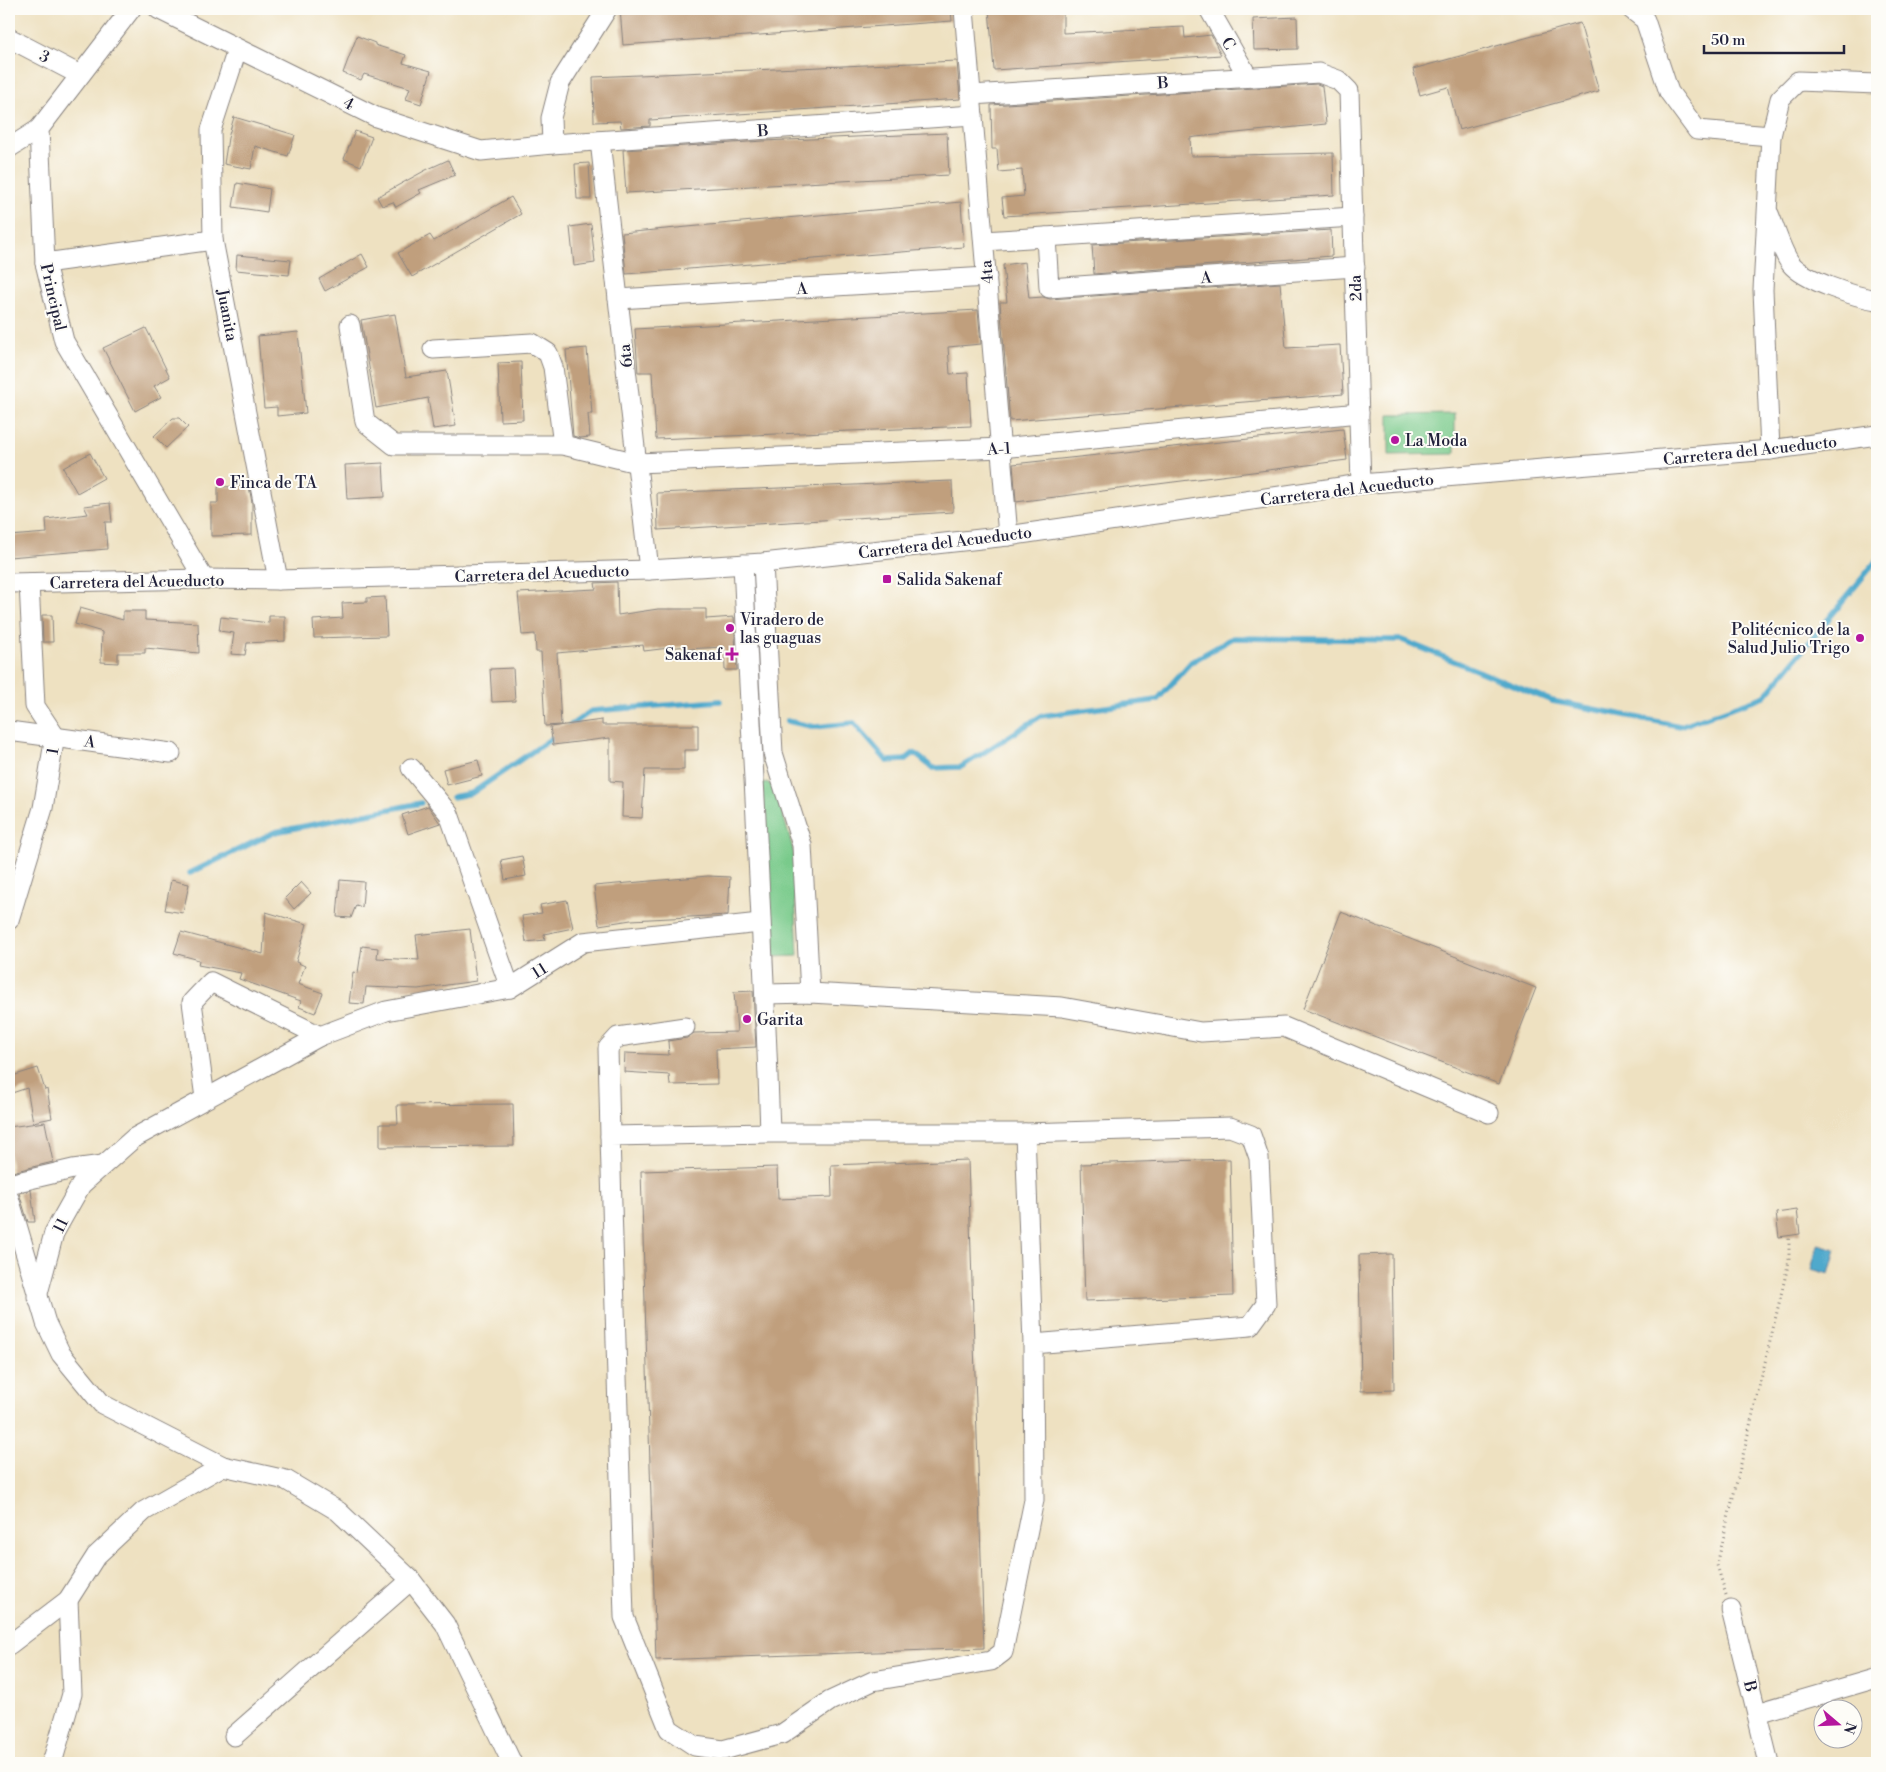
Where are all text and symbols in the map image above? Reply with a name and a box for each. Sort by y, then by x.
scale bar [1704,22,1844,54]
text: 50 m [1711,31,1745,50]
street label: C [1217,34,1240,53]
street label: 3 [36,46,53,68]
street label: B [1156,73,1169,93]
street label: 4 [340,93,358,115]
street label: B [756,121,769,141]
street label: 4ta [976,258,998,285]
street label: Principal [36,262,71,333]
street label: A [1199,268,1213,288]
street label: 2da [1346,274,1366,301]
street label: A [795,279,809,299]
street label: Juanita [212,286,242,344]
street label: 6ta [615,342,637,369]
place label: La Moda [1405,431,1468,451]
street label: Carretera del Acueducto [1662,432,1838,470]
marker: La Moda [1389,434,1401,446]
street label: A-1 [985,438,1012,460]
street label: Carretera del Acueducto [1259,469,1435,511]
place label: Finca de TA [230,473,318,493]
marker: Finca de TA [214,476,226,488]
street label: Carretera del Acueducto [857,522,1033,564]
street label: Carretera del Acueducto [454,561,630,587]
street label: Carretera del Acueducto [49,570,225,594]
place label: Salida Sakenaf [897,570,1003,590]
marker: Salida Sakenaf [881,573,893,585]
place label: Viradero de las guaguas [739,610,824,648]
place label: Politécnico de la Salud Julio Trigo [1728,620,1851,658]
marker: Viradero de las guaguas [724,622,736,634]
marker: Politécnico de la Salud Julio Trigo [1854,632,1866,644]
place label: Sakenaf [665,645,723,665]
marker: Sakenaf [726,648,738,660]
street label: A [82,731,98,753]
street label: 1 [43,746,63,756]
street label: 11 [528,959,551,983]
place label: Garita [757,1010,804,1030]
marker: Garita [741,1013,753,1025]
street label: 11 [49,1215,73,1236]
street label: B [1739,1677,1761,1694]
north arrow [1814,1700,1864,1750]
text: N [1839,1720,1860,1736]

